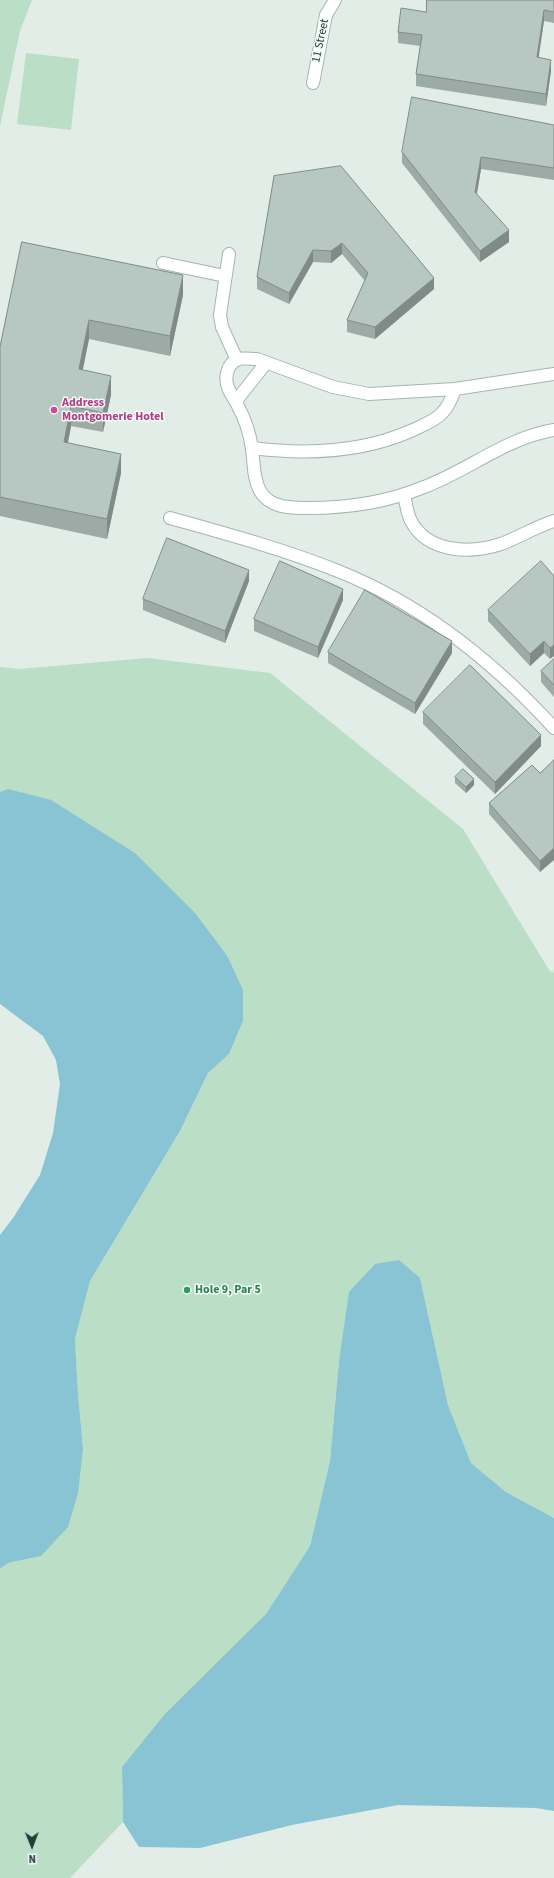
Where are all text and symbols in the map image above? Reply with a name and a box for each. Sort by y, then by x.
street label: 11 Street [309,18,333,64]
place label: Address Montgomerie Hotel [62,396,164,424]
marker: Address Montgomerie Hotel [49,405,59,415]
place label: Hole 9, Par 5 [195,1283,261,1297]
marker: Hole 9, Par 5 [182,1285,192,1295]
north arrow [12,1826,52,1866]
text: N [28,1851,36,1866]

